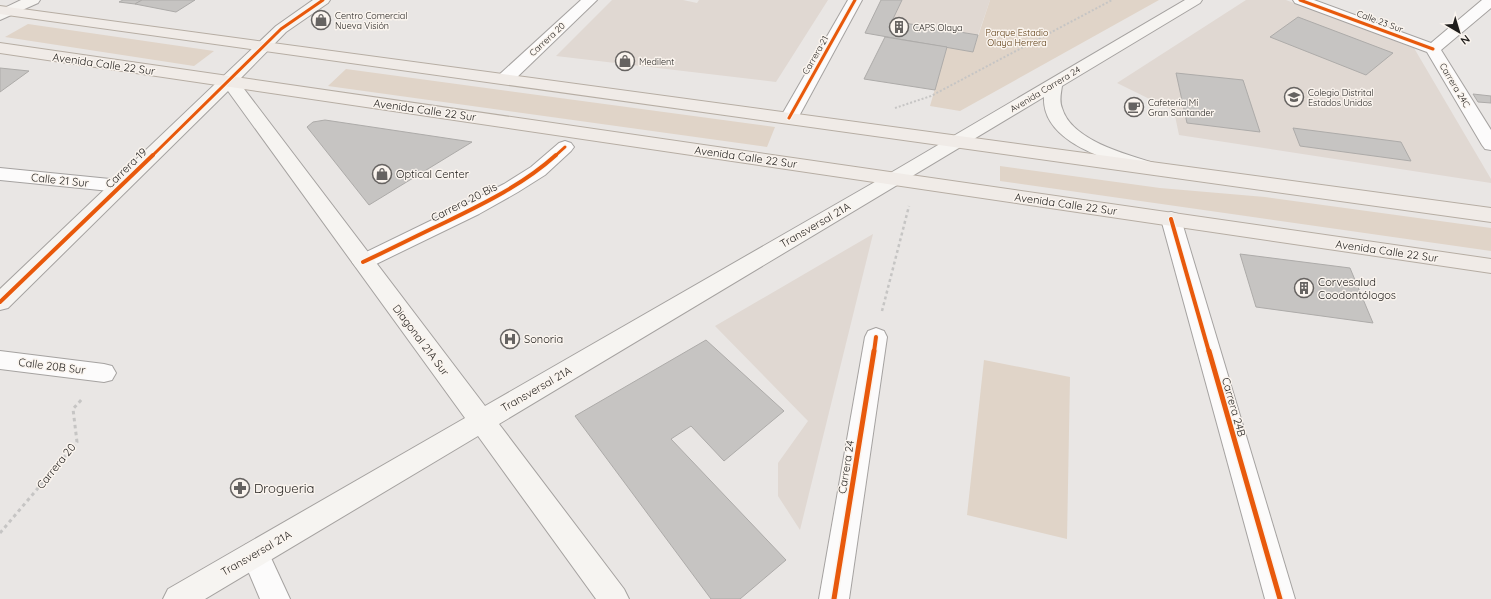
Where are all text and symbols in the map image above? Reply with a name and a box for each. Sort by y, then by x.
street label: Calle 23 Sur [1355,7,1405,35]
shop icon: Centro Comercial Nueva Visión [310,9,332,31]
place label: Centro Comercial Nueva Visión [335,10,407,31]
north arrow [1439,12,1479,52]
building icon: CAPS Olaya [888,16,910,38]
street label: Carrera 20 [527,20,567,58]
place label: CAPS Olaya [913,22,963,33]
park label: Parque Estadio Olaya Herrera [986,27,1048,48]
text: N [1458,32,1473,48]
street label: Carrera 21 [800,34,830,76]
street label: Avenida Calle 22 Sur [52,50,157,78]
shop icon: Medilent [614,50,636,72]
place label: Medilent [639,56,674,67]
street label: Carrera 24C [1437,61,1473,109]
street label: Avenida Carrera 24 [1008,64,1082,114]
school or university icon: Colegio Distrital Estados Unidos [1283,86,1305,108]
place label: Colegio Distrital Estados Unidos [1308,87,1373,108]
street label: Avenida Calle 22 Sur [373,96,478,124]
cafe icon: Cafeteria Mi Gran Santander [1123,96,1145,118]
place label: Cafeteria Mi Gran Santander [1148,97,1215,118]
street label: Avenida Calle 22 Sur [694,143,799,171]
street label: Carrera 19 [102,145,150,191]
shop icon: Optical Center [371,163,393,185]
place label: Optical Center [396,167,470,181]
street label: Calle 21 Sur [30,170,90,190]
street label: Carrera 20 Bis [429,179,499,225]
street label: Avenida Calle 22 Sur [1014,190,1119,218]
street label: Transversal 21A [777,199,853,251]
street label: Avenida Calle 22 Sur [1335,237,1440,265]
place label: Corvesalud Coodontólogos [1318,275,1396,302]
building icon: Corvesalud Coodontólogos [1293,277,1315,299]
street label: Diagonal 21A Sur [390,302,453,379]
hospital icon: Sonoria [499,328,521,350]
place label: Sonoria [524,332,563,346]
street label: Calle 20B Sur [18,355,87,377]
street label: Transversal 21A [498,363,574,415]
street label: Carrera 24B [1219,376,1249,438]
street label: Carrera 24 [835,439,857,495]
street label: Carrera 20 [33,440,79,492]
pharmacy icon: Drogueria [229,477,251,499]
place label: Drogueria [254,480,314,496]
street label: Transversal 21A [218,527,294,579]

